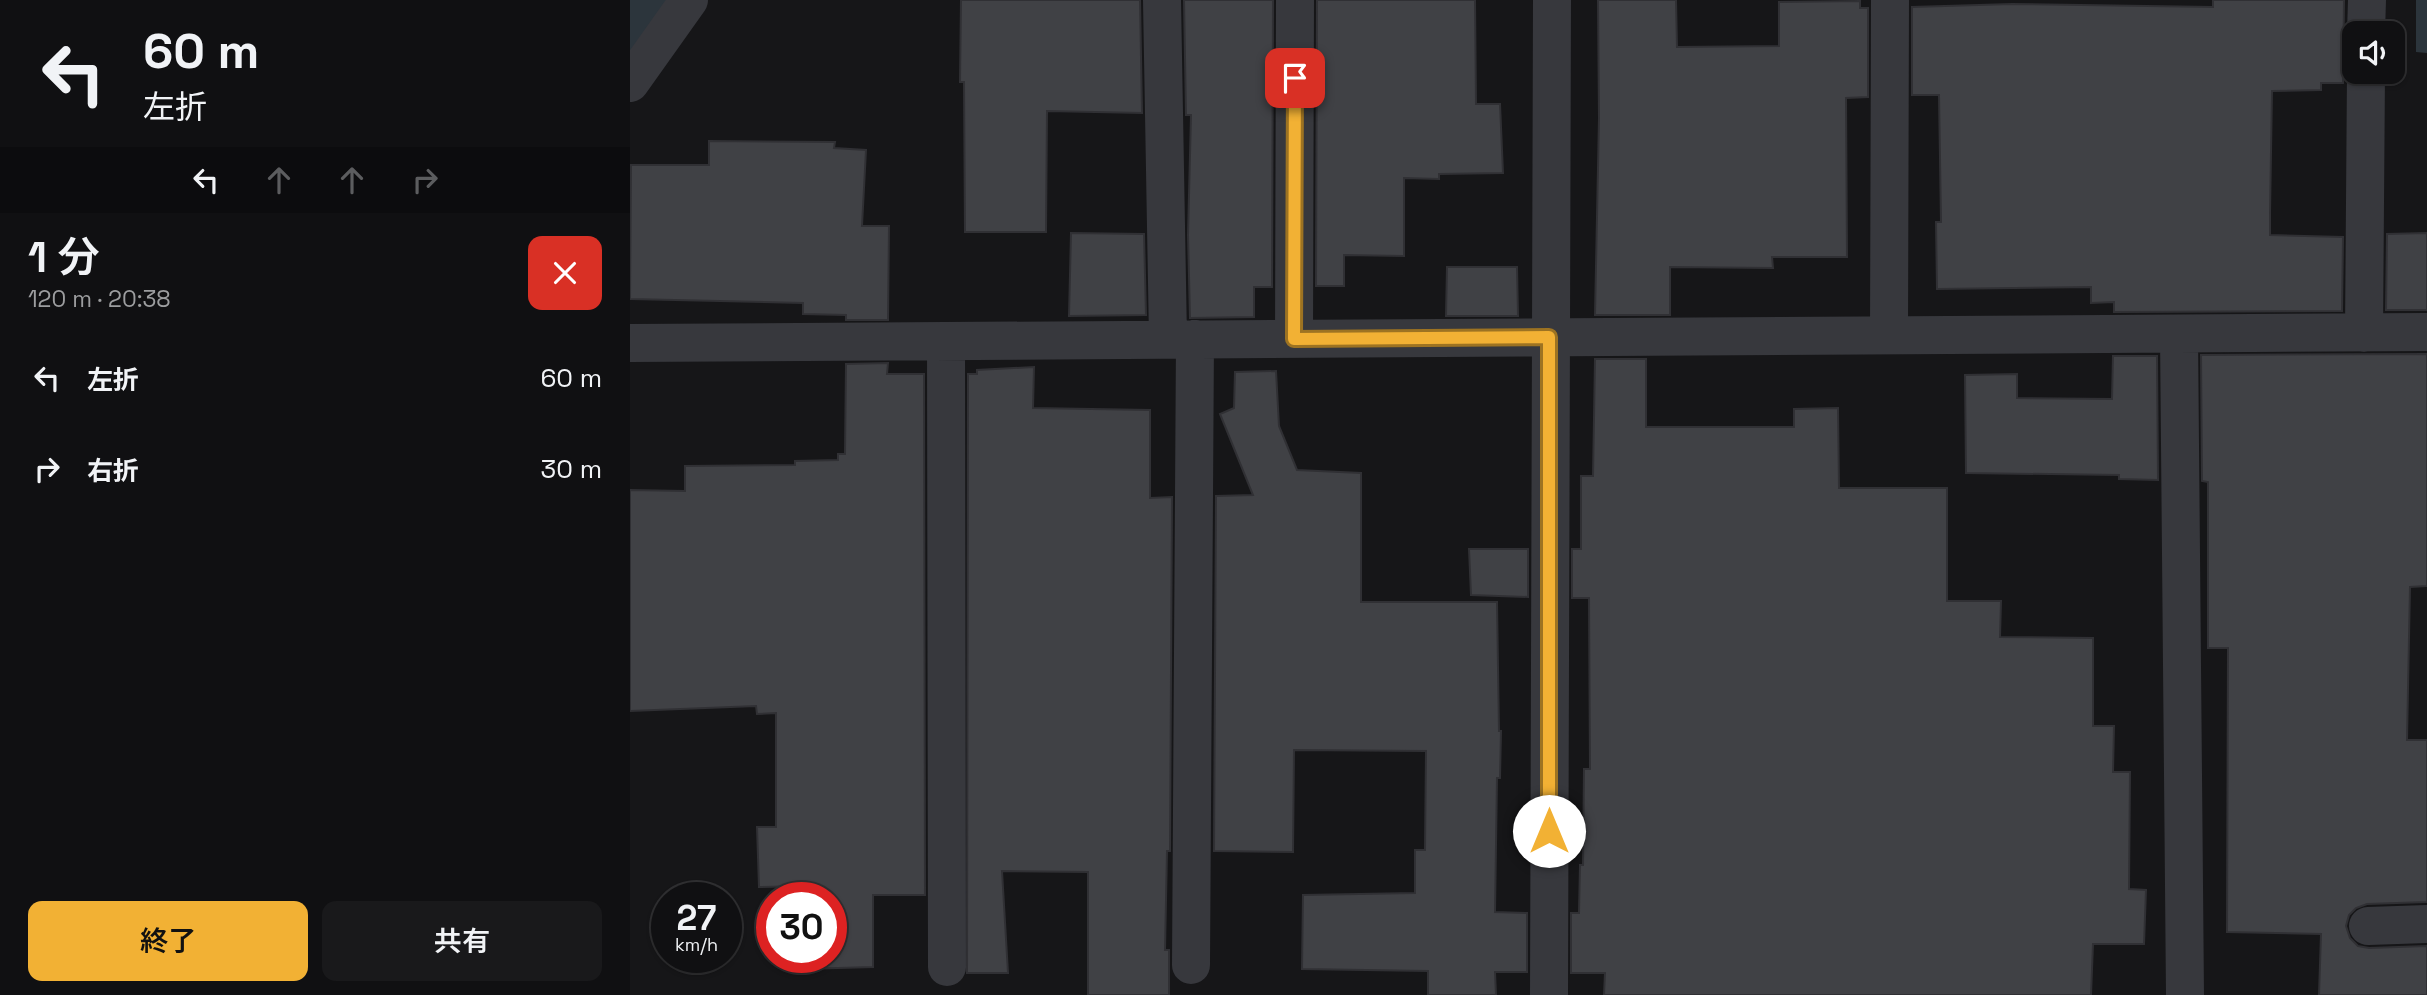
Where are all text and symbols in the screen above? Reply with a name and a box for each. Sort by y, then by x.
text: 60 m [143,20,259,82]
map controls [2342,21,2405,84]
button: sound [2342,21,2405,84]
icon: left [28,28,119,119]
pin [1265,48,1325,108]
icon: arrive [1276,59,1314,97]
text: 左折 [143,87,207,127]
icon: left [187,161,225,199]
icon: ahead [260,161,298,199]
icon: ahead [333,161,371,199]
icon: right [406,161,444,199]
text: 1 分 [28,231,100,284]
button: close [528,236,602,310]
text: 120 m · 20:38 [28,284,171,314]
icon: left [28,359,66,397]
text: 60 m [540,361,602,395]
text: 左折 [87,363,139,397]
icon: right [28,450,66,488]
text: 30 m [541,452,602,486]
text: 右折 [87,454,139,488]
position arrow [1512,794,1586,868]
speed limit sign: 30 [756,882,847,973]
text: 27 [677,896,716,940]
button: 終了 [28,901,308,981]
button: 共有 [322,901,602,981]
text: km/h [675,933,718,956]

